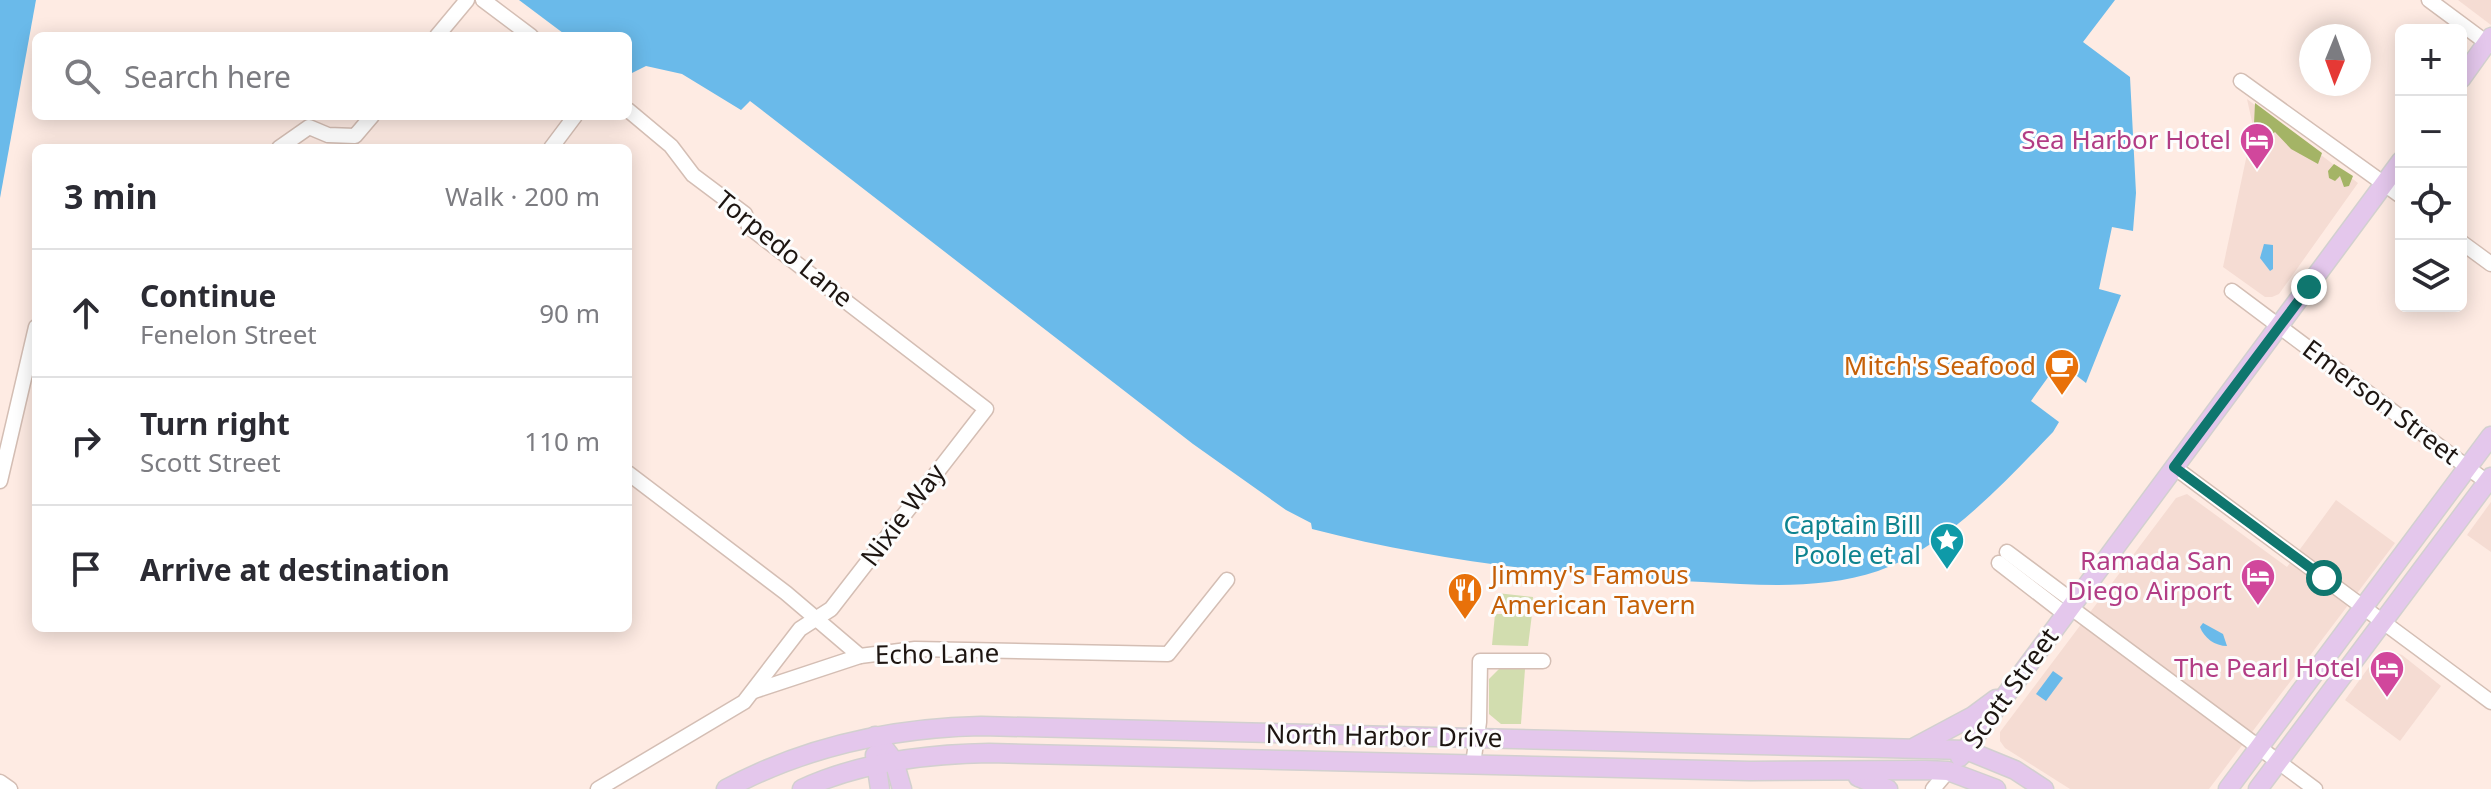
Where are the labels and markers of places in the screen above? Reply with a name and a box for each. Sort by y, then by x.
place label: Sea Harbor Hotel [2021,121,2231,157]
hotel icon: Sea Harbor Hotel [2238,121,2276,171]
place label: Mitch's Seafood [1844,347,2036,383]
cafe icon: Mitch's Seafood [2043,347,2081,397]
place label: Captain Bill Poole et al [1783,506,1921,572]
place icon: Captain Bill Poole et al [1928,521,1966,571]
place label: Ramada San Diego Airport [2067,542,2232,608]
place label: Jimmy's Famous American Tavern [1488,556,1696,622]
hotel icon: Ramada San Diego Airport [2239,557,2277,607]
restaurant icon: Jimmy's Famous American Tavern [1446,571,1484,621]
place label: The Pearl Hotel [2174,649,2361,685]
hotel icon: The Pearl Hotel [2368,649,2406,699]

